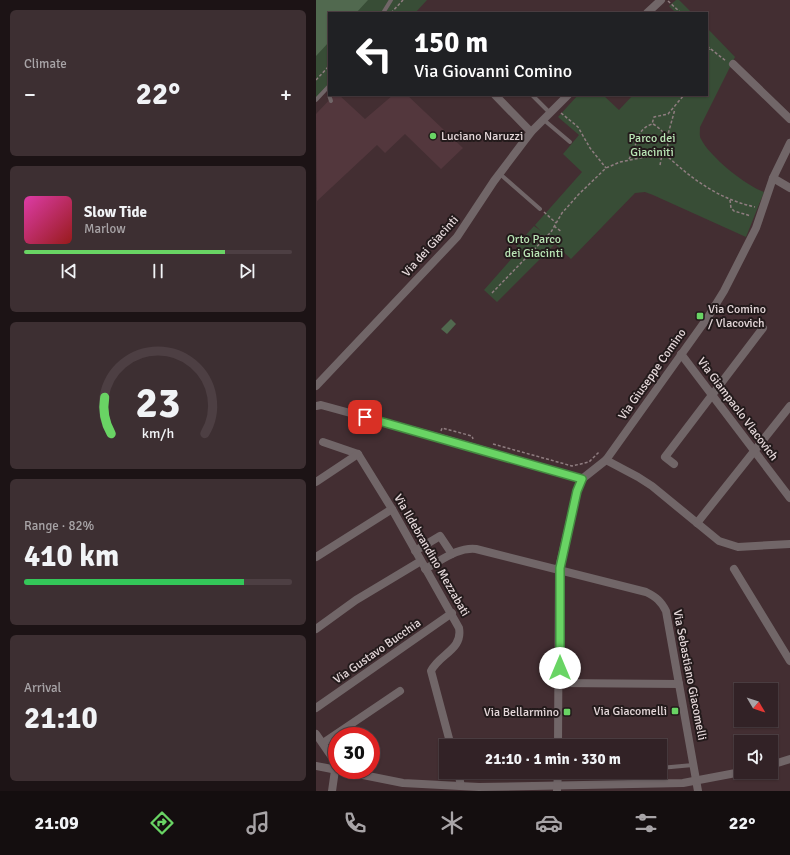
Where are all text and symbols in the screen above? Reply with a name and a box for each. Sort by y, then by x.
text: 150 m [414,26,488,60]
icon: left [348,28,400,80]
text: Climate [24,56,67,72]
text: Via Giovanni Comino [414,60,572,82]
text: 22° [136,76,180,113]
text: − [24,81,36,108]
text: + [280,81,292,108]
place label: Luciano Naruzzi [441,129,523,144]
marker: Luciano Naruzzi [428,131,438,141]
park label: Parco dei Giaciniti [629,131,675,160]
text: Slow Tide [84,203,147,221]
street label: Via dei Giacinti [399,213,462,280]
text: Marlow [84,221,126,237]
park label: Orto Parco dei Giacinti [505,232,563,261]
icon: previous [58,260,80,282]
icon: pause [147,260,169,282]
icon: next [236,260,258,282]
place label: Via Comino / Vlacovich [708,302,766,331]
marker: Via Comino / Vlacovich [695,311,705,321]
street label: Via Giuseppe Comino [615,326,690,423]
street label: Via Giampaolo Vlacovich [694,355,781,464]
text: 23 [136,377,180,428]
pin [348,400,382,434]
icon: arrive [354,406,376,428]
text: km/h [142,424,174,441]
street label: Via Ildebrandino Mezzabati [390,491,473,619]
text: Range · 82% [24,518,94,534]
text: 410 km [24,538,119,575]
street label: Via Sebastiano Giacomelli [669,608,710,742]
street label: Via Gustavo Bucchia [331,616,424,687]
position arrow [539,647,581,689]
text: Arrival [24,680,61,696]
north arrow [734,683,778,727]
map controls [734,683,778,779]
text: 21:10 [24,700,98,737]
place label: Via Giacomelli [594,704,667,719]
place label: Via Bellarmino [484,705,559,720]
marker: Via Giacomelli [670,706,680,716]
marker: Via Bellarmino [562,707,572,717]
speed limit sign: 30 [328,727,380,779]
button: sound [734,735,778,779]
text: 21:10 · 1 min · 330 m [485,750,621,768]
icon: directions [148,809,176,837]
icon: music [244,809,272,837]
icon: phone [341,809,369,837]
icon: climate [438,809,466,837]
icon: car [535,809,563,837]
icon: filters [632,809,660,837]
text: 21:09 [34,812,79,834]
text: 22° [729,812,756,834]

